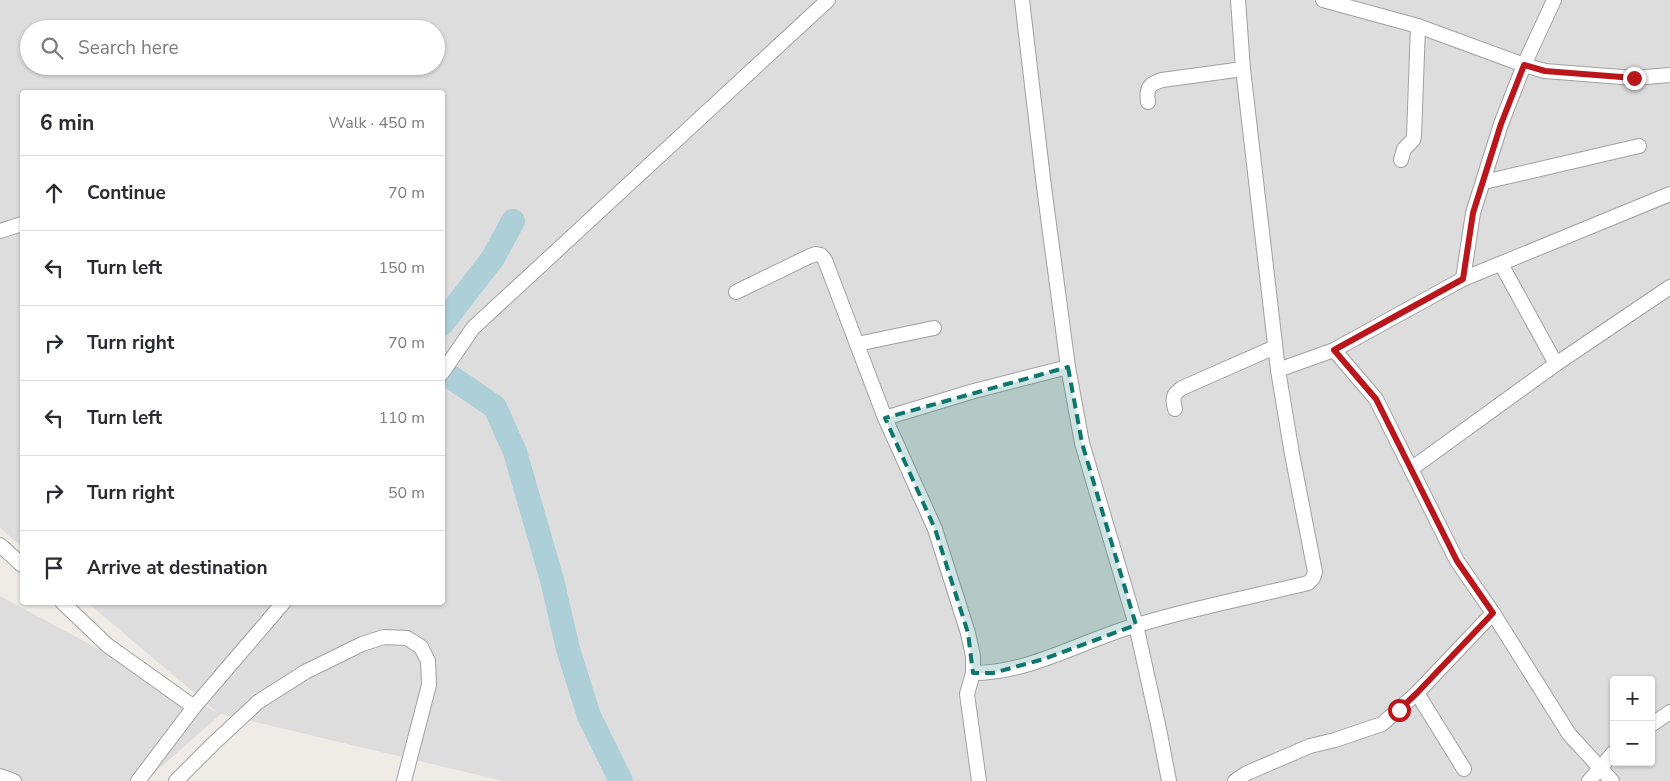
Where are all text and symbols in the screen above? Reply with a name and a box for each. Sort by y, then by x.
search box [20,20,445,75]
icon: search [38,34,66,62]
text: Search here [78,35,179,61]
route end [1623,67,1646,90]
text: 6 min [40,109,94,137]
text: Walk · 450 m [329,112,425,134]
icon: ahead [40,179,68,207]
text: Continue [87,180,166,206]
text: 70 m [388,182,425,204]
icon: left [40,254,68,282]
text: Turn left [87,255,162,281]
text: 150 m [378,257,425,279]
icon: right [40,329,68,357]
text: Turn right [87,330,174,356]
text: 70 m [388,332,425,354]
icon: left [40,404,68,432]
text: Turn left [87,405,162,431]
text: 110 m [378,407,425,429]
icon: right [40,479,68,507]
text: Turn right [87,480,174,506]
text: 50 m [388,482,425,504]
icon: arrive [40,554,68,582]
text: Arrive at destination [87,555,268,581]
map controls [1610,676,1655,766]
button: + [1610,676,1655,721]
route start [1388,699,1411,722]
button: − [1610,721,1655,766]

